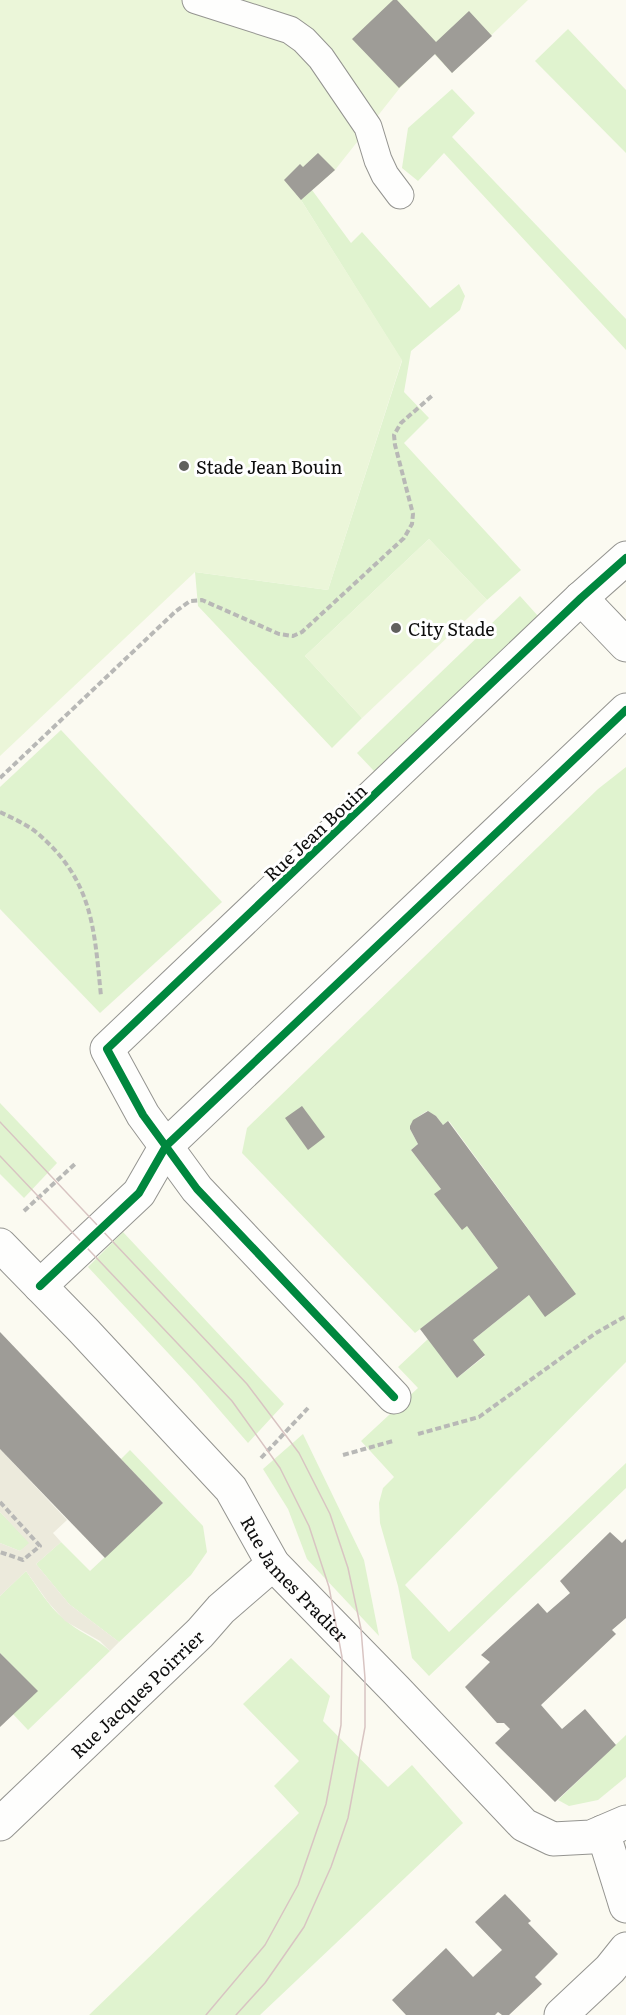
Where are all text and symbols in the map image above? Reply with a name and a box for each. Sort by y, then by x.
place label: Stade Jean Bouin [196,453,342,480]
marker: Stade Jean Bouin [177,459,191,473]
place label: City Stade [408,615,495,642]
marker: City Stade [389,621,403,635]
street label: Rue Jean Bouin [258,777,373,887]
street label: Rue James Pradier [235,1511,355,1648]
street label: Rue Jacques Poirrier [64,1623,210,1764]

